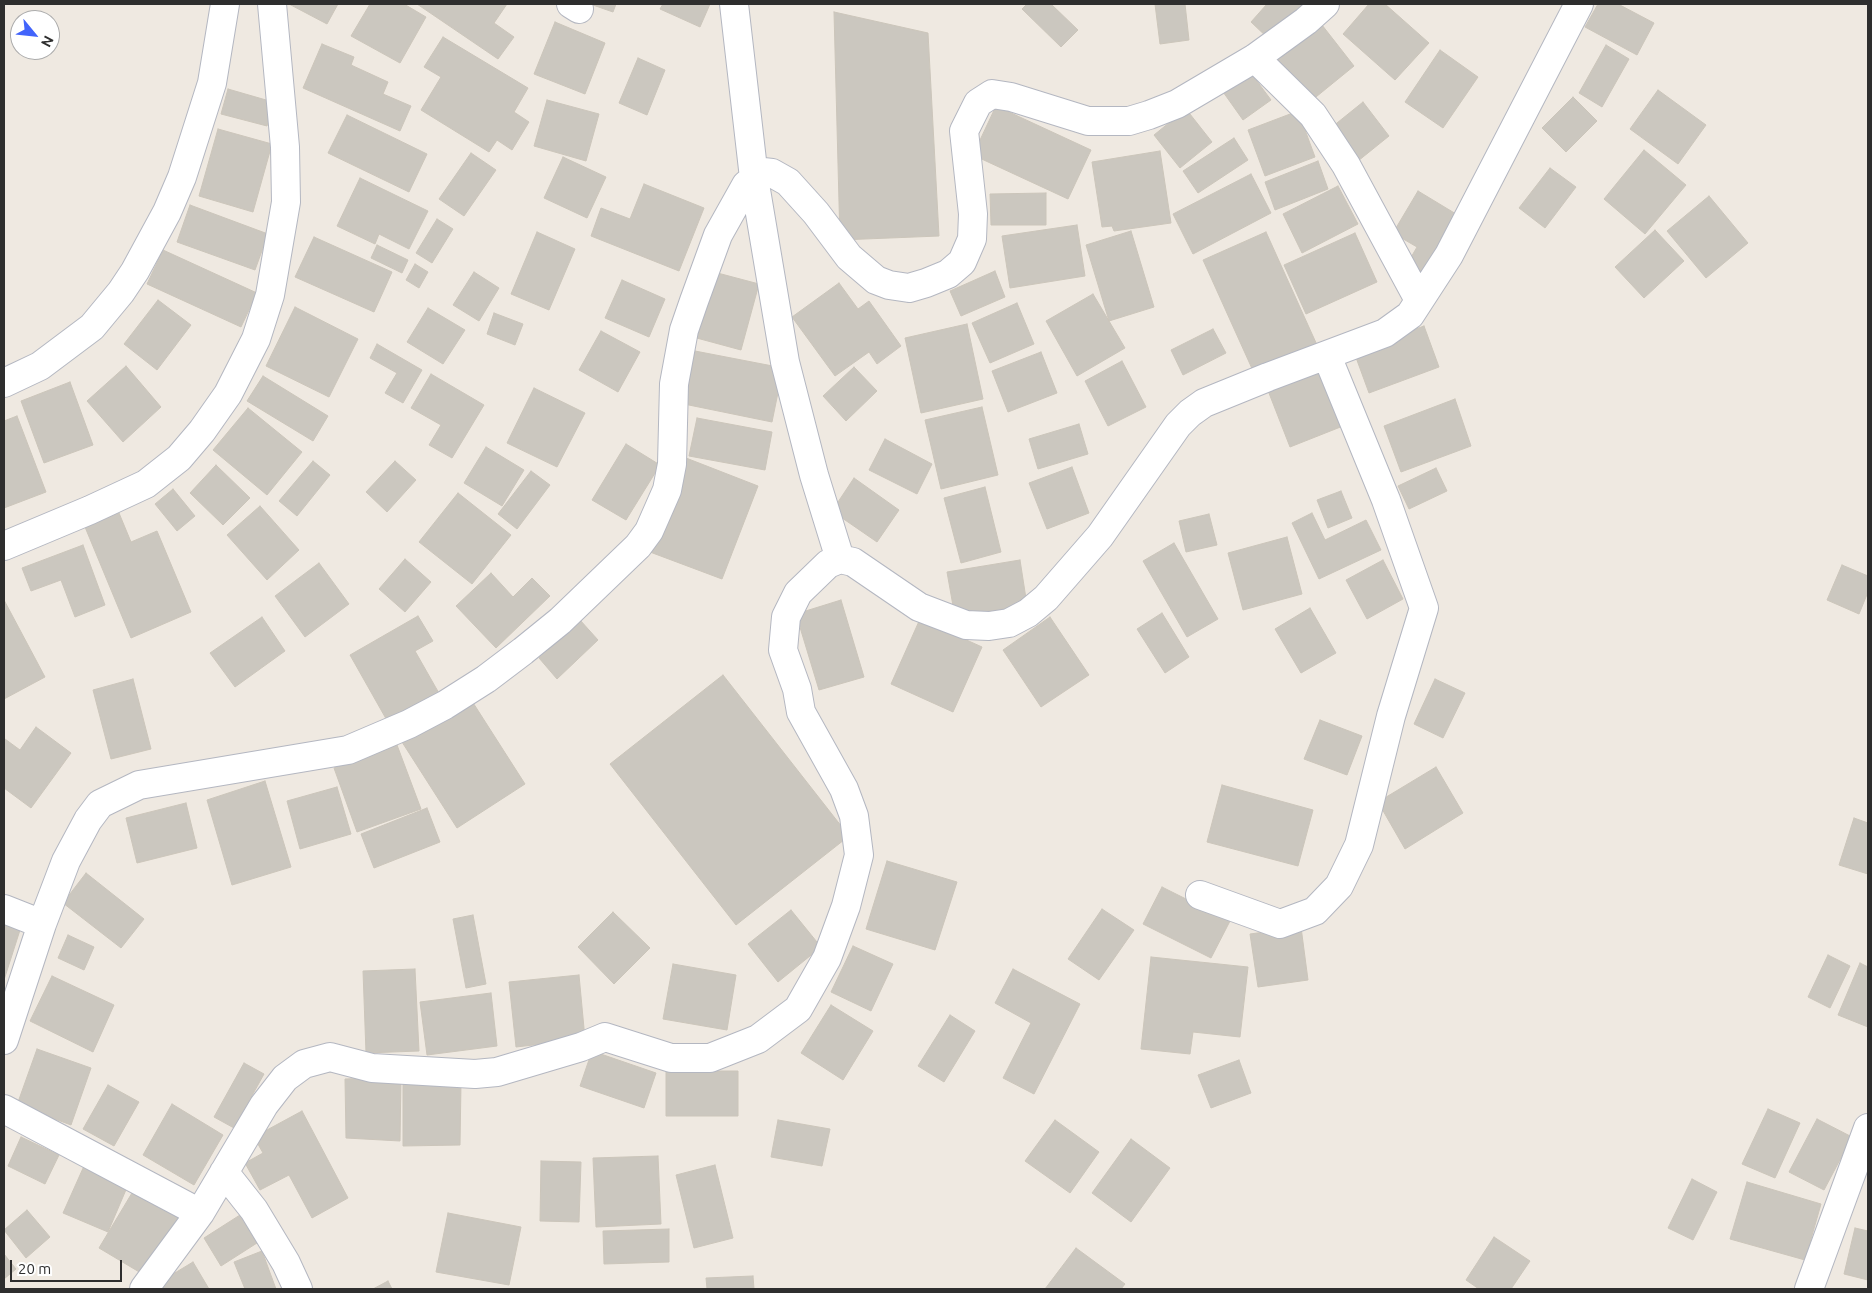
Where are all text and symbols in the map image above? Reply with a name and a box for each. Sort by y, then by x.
north arrow [10,10,60,60]
text: N [38,33,57,50]
scale bar [12,1250,125,1282]
text: 20 m [18,1260,51,1277]

